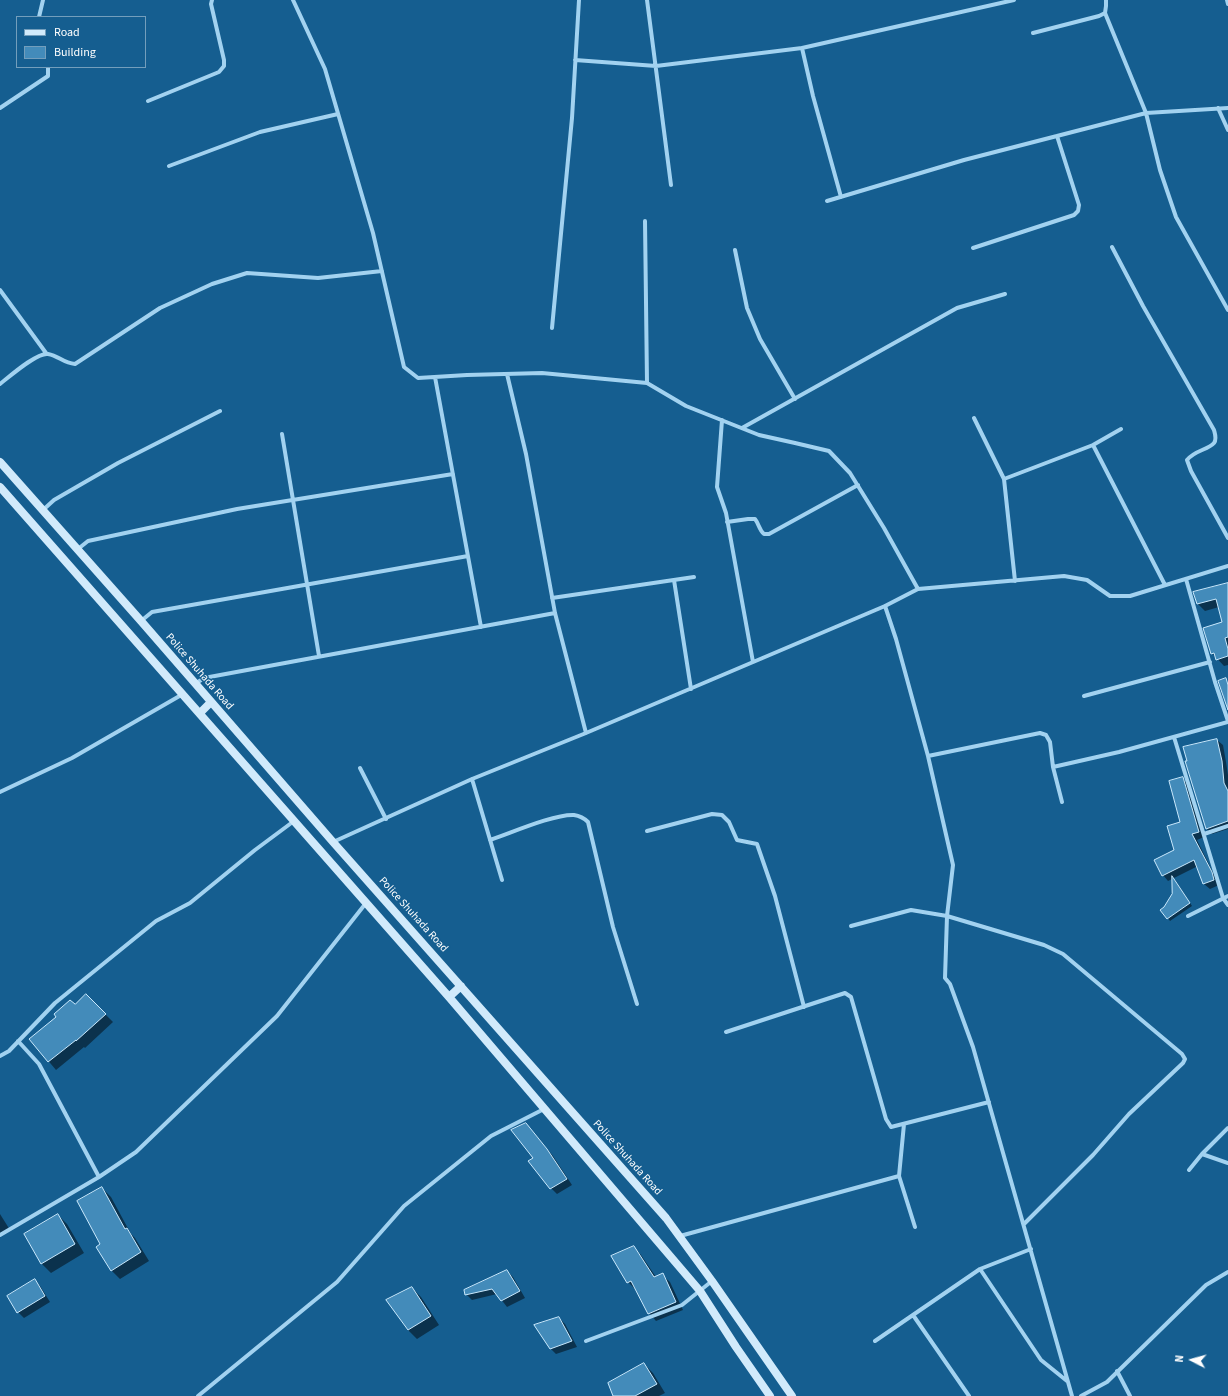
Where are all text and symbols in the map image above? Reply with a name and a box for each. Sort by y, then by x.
legend [16,16,146,68]
text: Road [54,24,80,41]
text: Building [54,44,96,61]
street label: Police Shuhada Road [162,631,236,713]
street label: Police Shuhada Road [376,875,450,955]
street label: Police Shuhada Road [590,1118,664,1198]
north arrow [1172,1340,1212,1380]
text: N [1172,1354,1187,1363]

